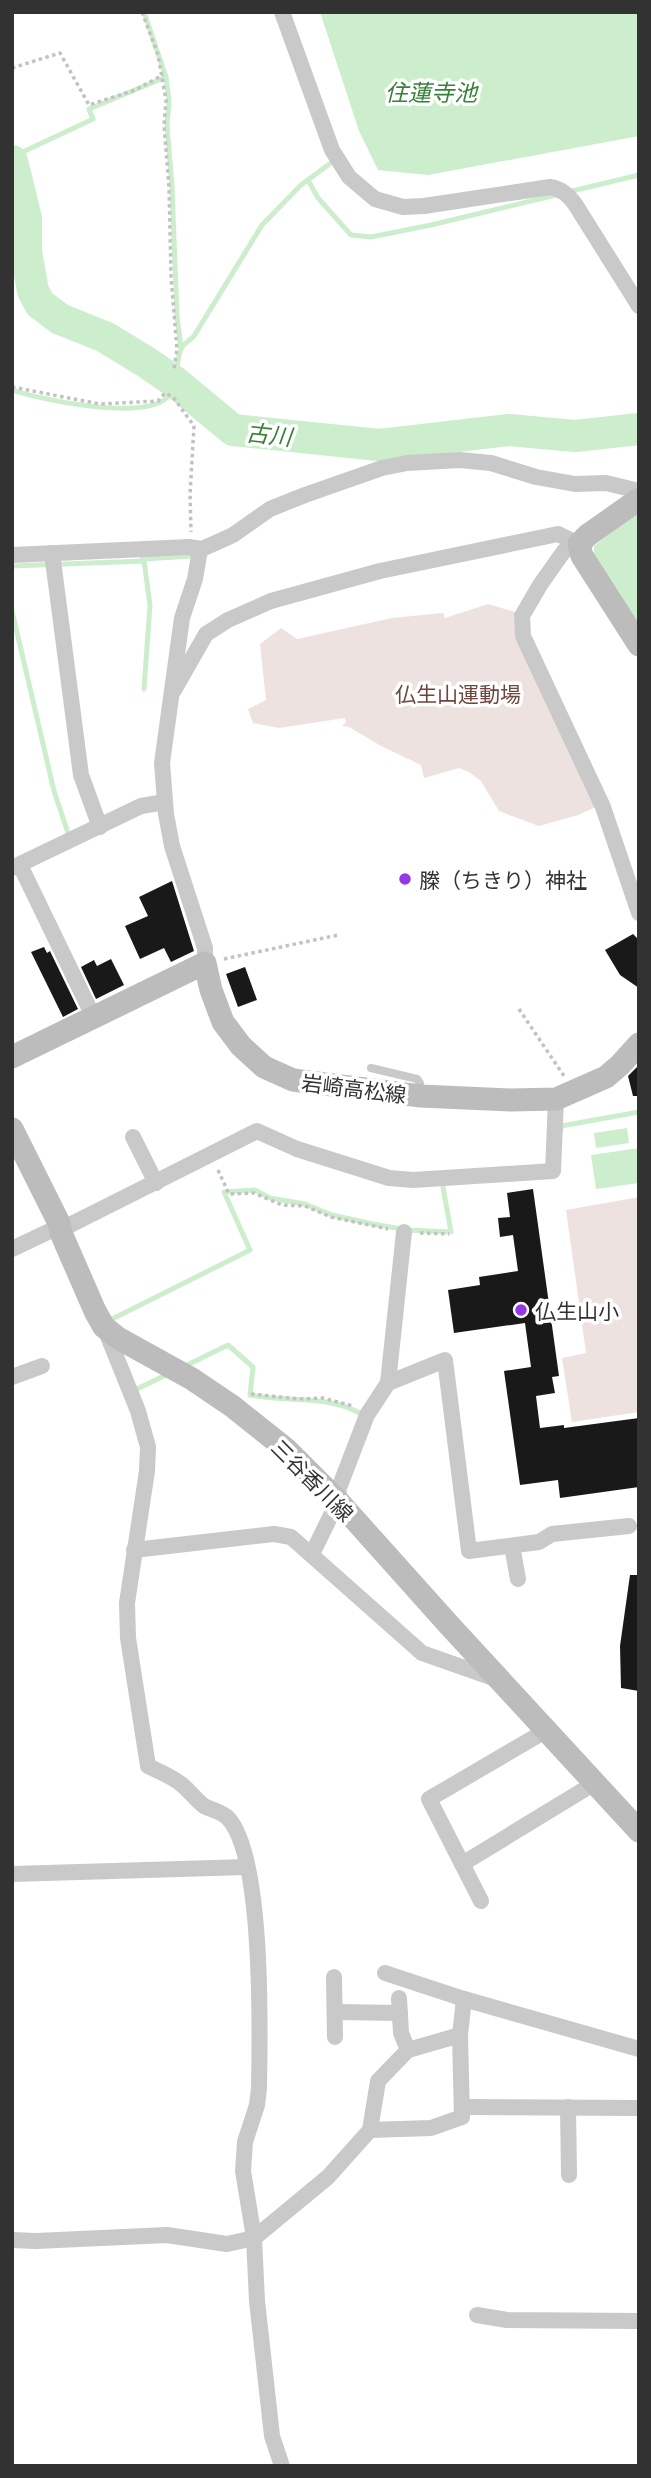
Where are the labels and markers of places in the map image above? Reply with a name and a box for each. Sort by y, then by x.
place label: 榺（ちきり）神社 [419,867,587,892]
marker: 榺（ちきり）神社 [397,871,413,887]
place label: 仏生山小 [535,1298,619,1323]
marker: 仏生山小 [513,1302,529,1318]

